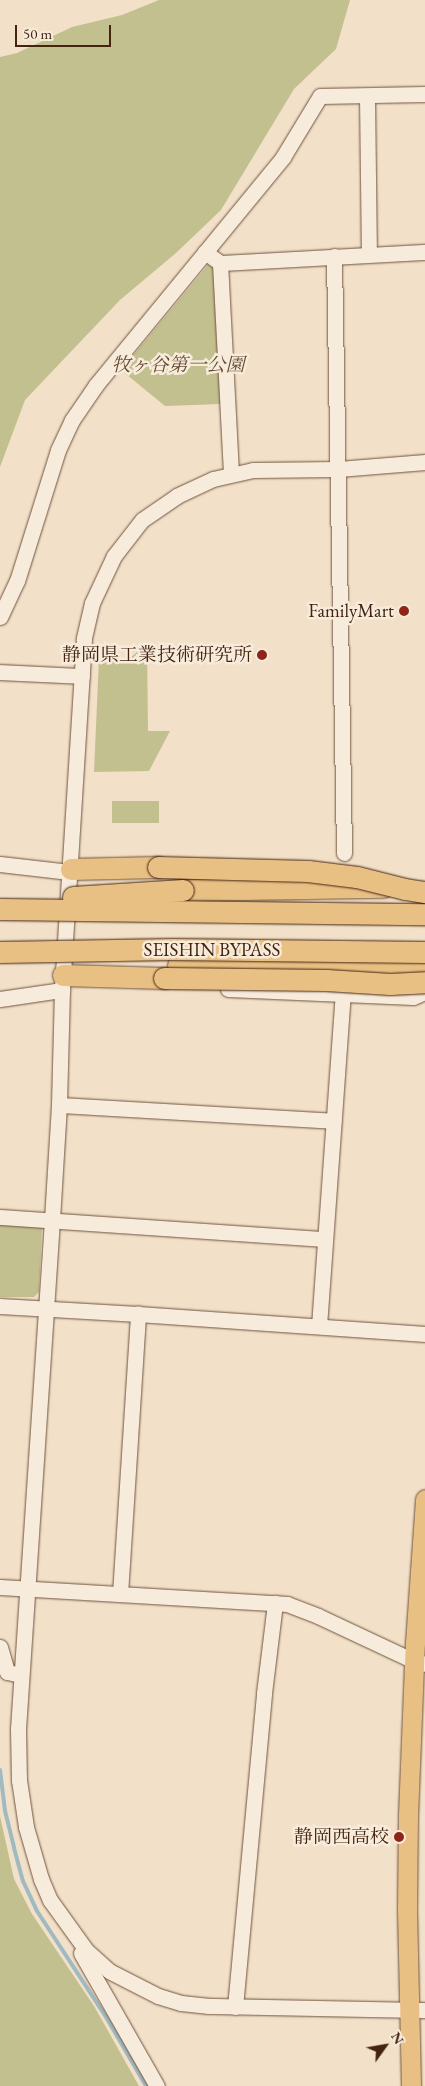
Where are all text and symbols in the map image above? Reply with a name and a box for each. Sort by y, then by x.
scale bar [18,15,114,47]
text: 50 m [23,24,52,43]
park label: 牧ヶ谷第一公園 [112,354,244,376]
place label: FamilyMart [308,600,394,622]
marker: FamilyMart [398,605,410,617]
place label: 静岡県工業技術研究所 [62,644,252,666]
marker: 静岡県工業技術研究所 [256,649,268,661]
street label: SEISHIN BYPASS [144,939,280,961]
place label: 静岡西高校 [294,1826,389,1848]
marker: 静岡西高校 [393,1831,405,1843]
north arrow [360,2021,410,2071]
text: N [387,2028,408,2048]

